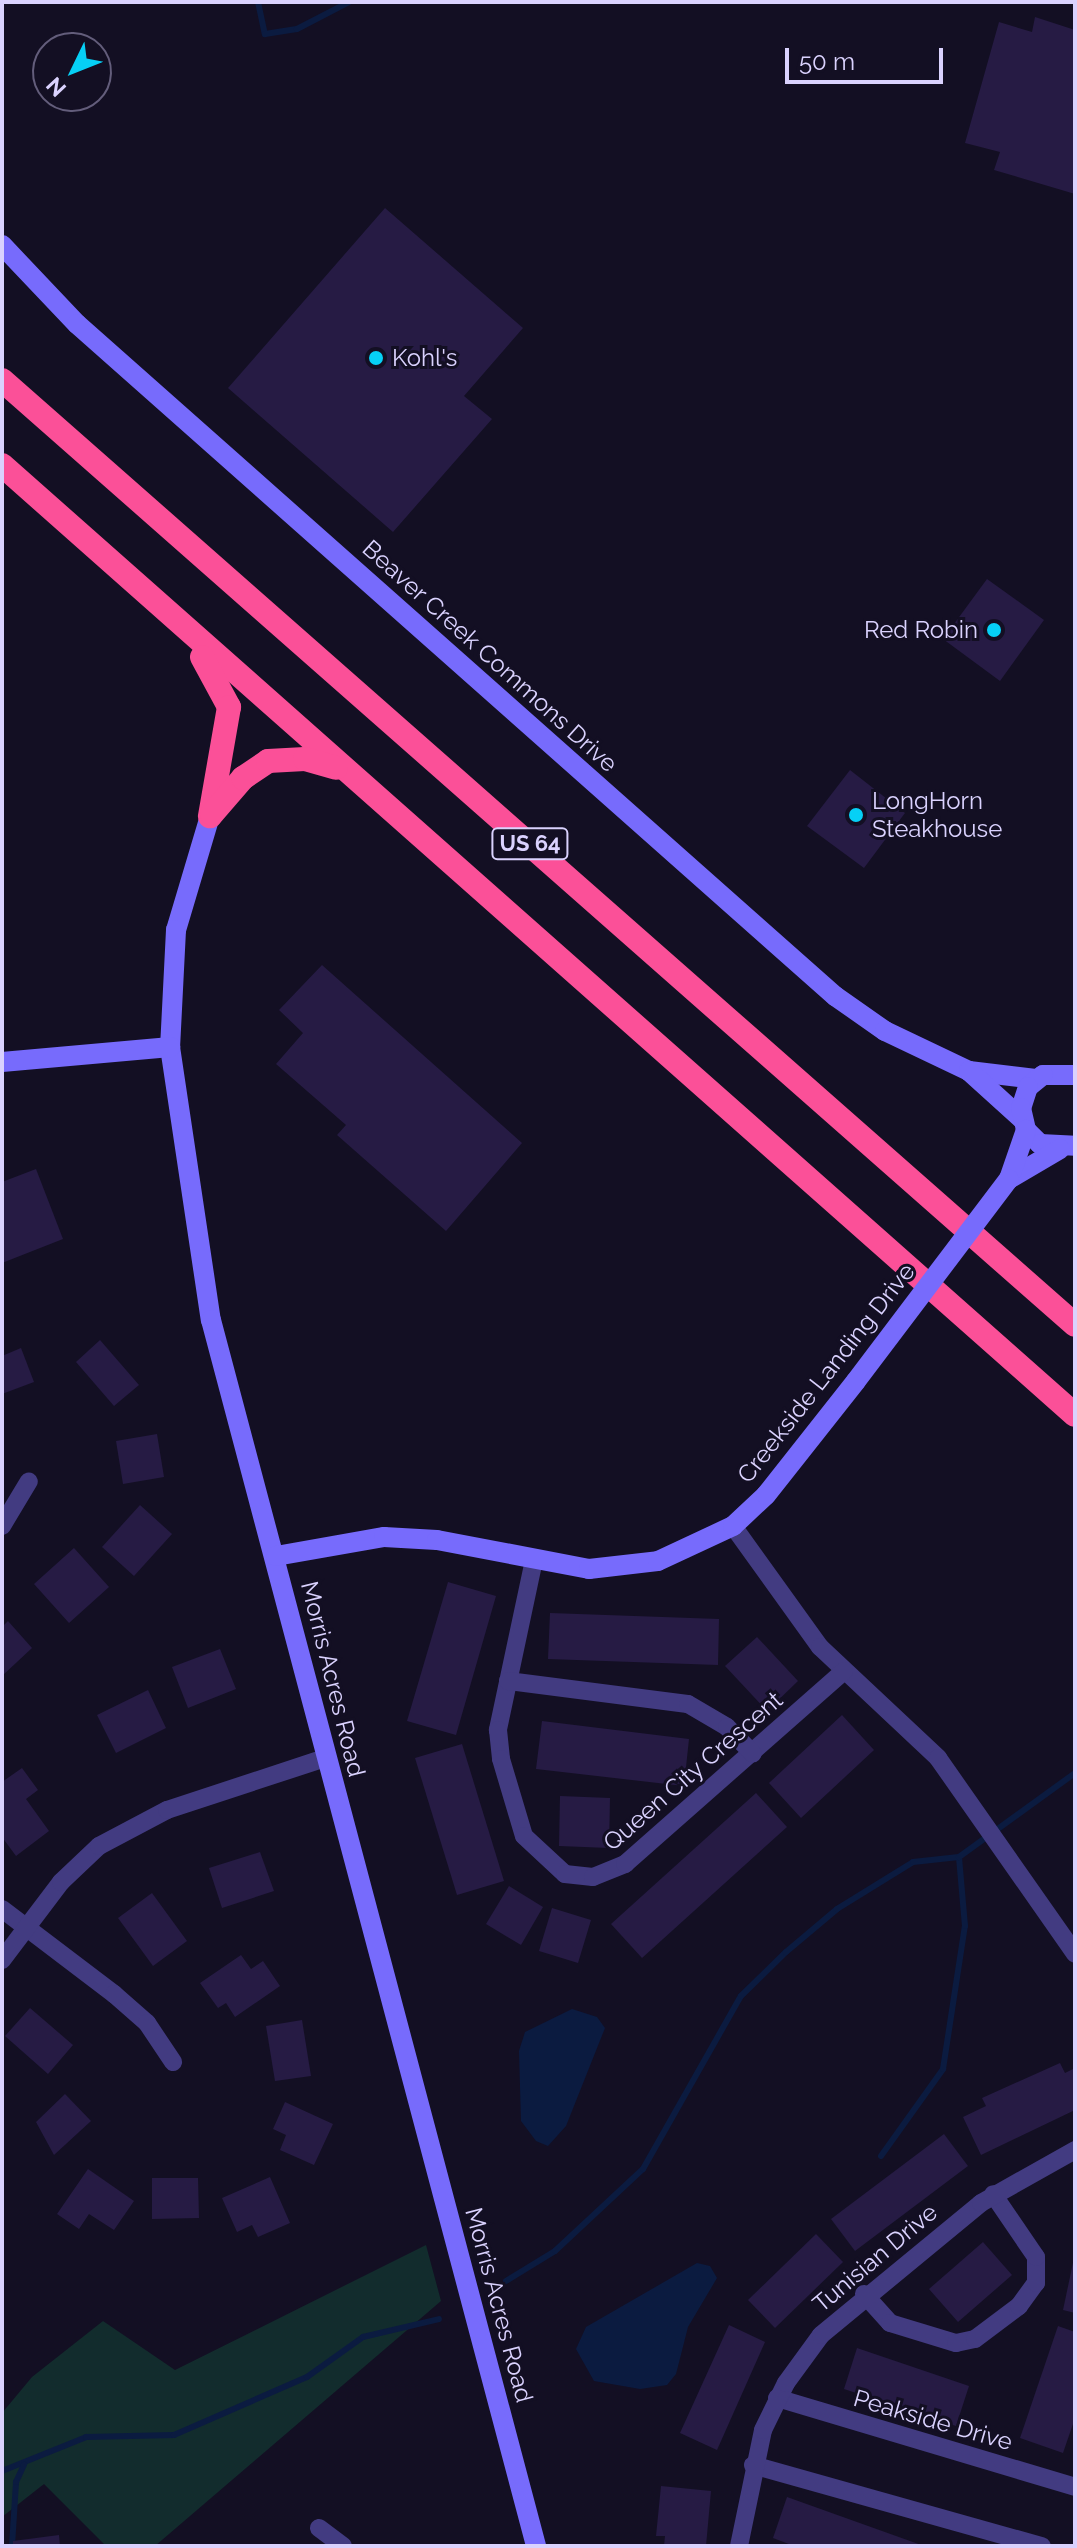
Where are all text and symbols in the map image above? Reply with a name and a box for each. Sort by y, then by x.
north arrow [32,32,112,112]
scale bar [789,32,947,82]
text: 50 m [799,47,855,76]
text: N [41,72,71,102]
place label: Kohl's [392,344,457,372]
marker: Kohl's [367,349,385,367]
street label: Beaver Creek Commons Drive [356,534,624,778]
place label: Red Robin [864,616,978,644]
marker: Red Robin [985,621,1003,639]
place label: LongHorn Steakhouse [872,787,1002,843]
marker: LongHorn Steakhouse [847,806,865,824]
road number: US 64 [490,826,570,862]
street label: Creekside Landing Drive [731,1257,921,1489]
street label: Morris Acres Road [295,1578,371,1780]
street label: Queen City Crescent [597,1685,789,1857]
street label: Tunisian Drive [807,2198,943,2318]
street label: Morris Acres Road [459,2204,539,2406]
street label: Peakside Drive [850,2384,1016,2456]

